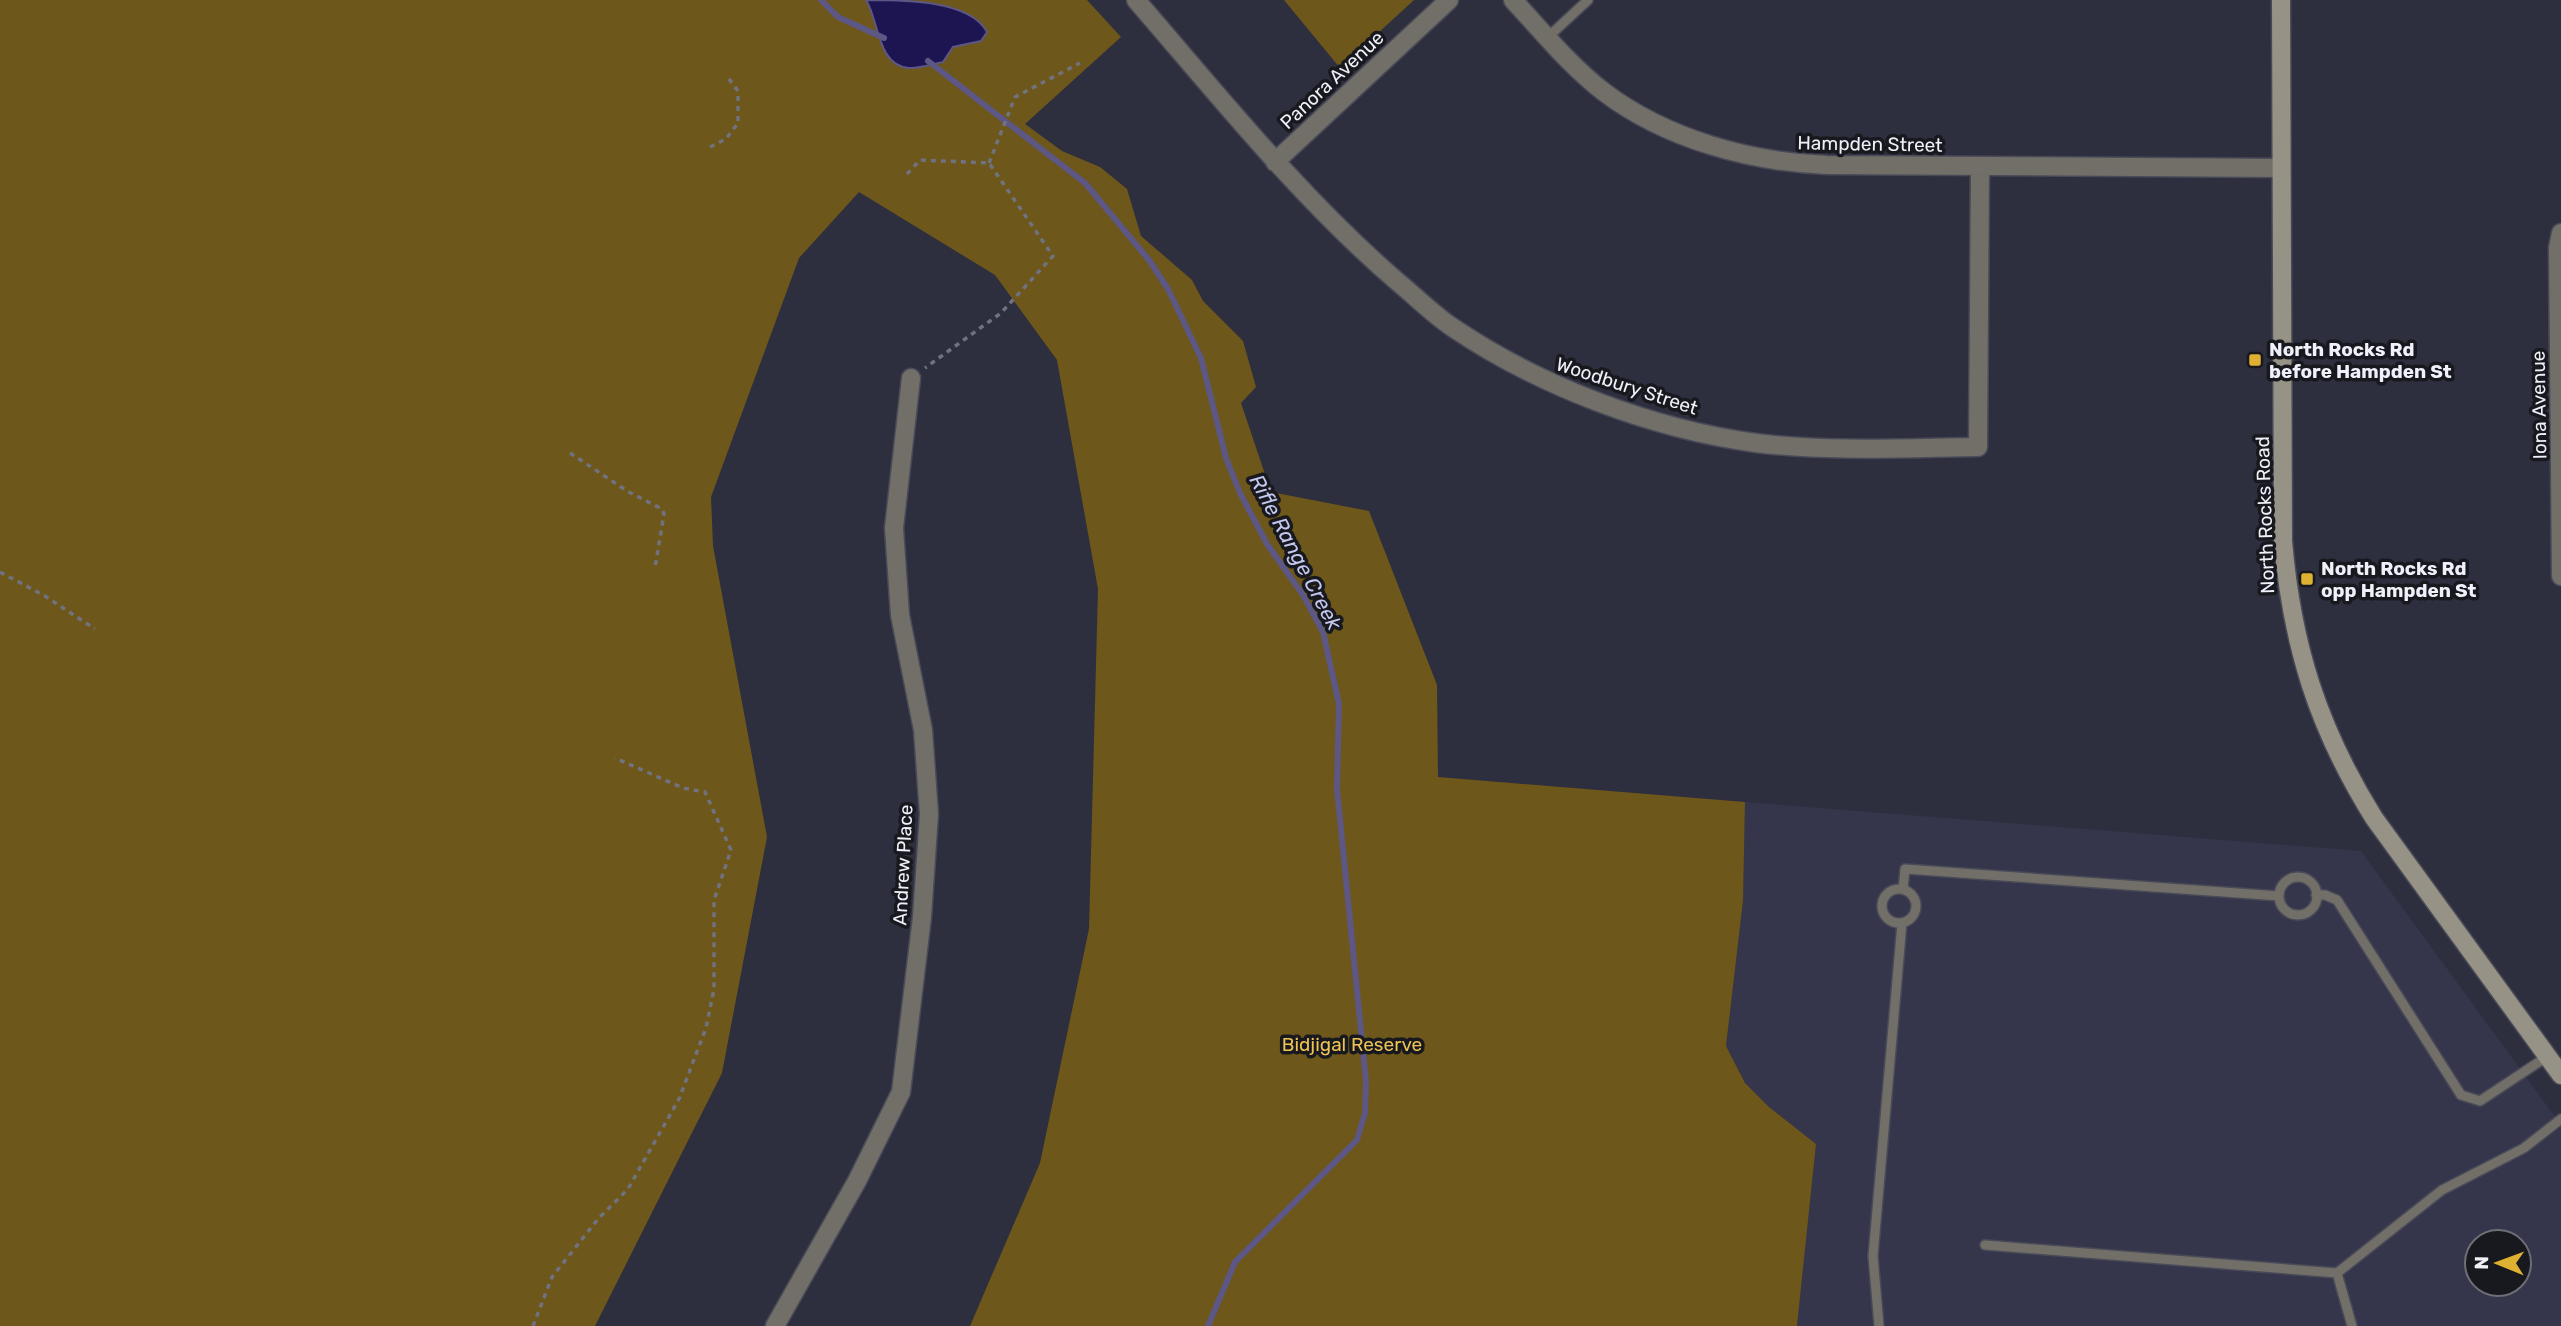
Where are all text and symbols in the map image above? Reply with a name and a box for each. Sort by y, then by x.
street label: Panora Avenue [1275,26,1389,134]
street label: Hampden Street [1797,131,1943,157]
place label: North Rocks Rd before Hampden St [2269,338,2452,383]
street label: Iona Avenue [2527,350,2551,460]
street label: Woodbury Street [1553,352,1701,420]
marker: North Rocks Rd before Hampden St [2247,352,2263,368]
street label: North Rocks Road [2251,436,2279,594]
water label: Rifle Range Creek [1244,470,1348,635]
place label: North Rocks Rd opp Hampden St [2321,557,2477,602]
marker: North Rocks Rd opp Hampden St [2299,571,2315,587]
street label: Andrew Place [888,804,918,926]
park label: Bidjigal Reserve [1282,1033,1422,1056]
north arrow [2463,1228,2533,1298]
text: N [2470,1256,2493,1270]

